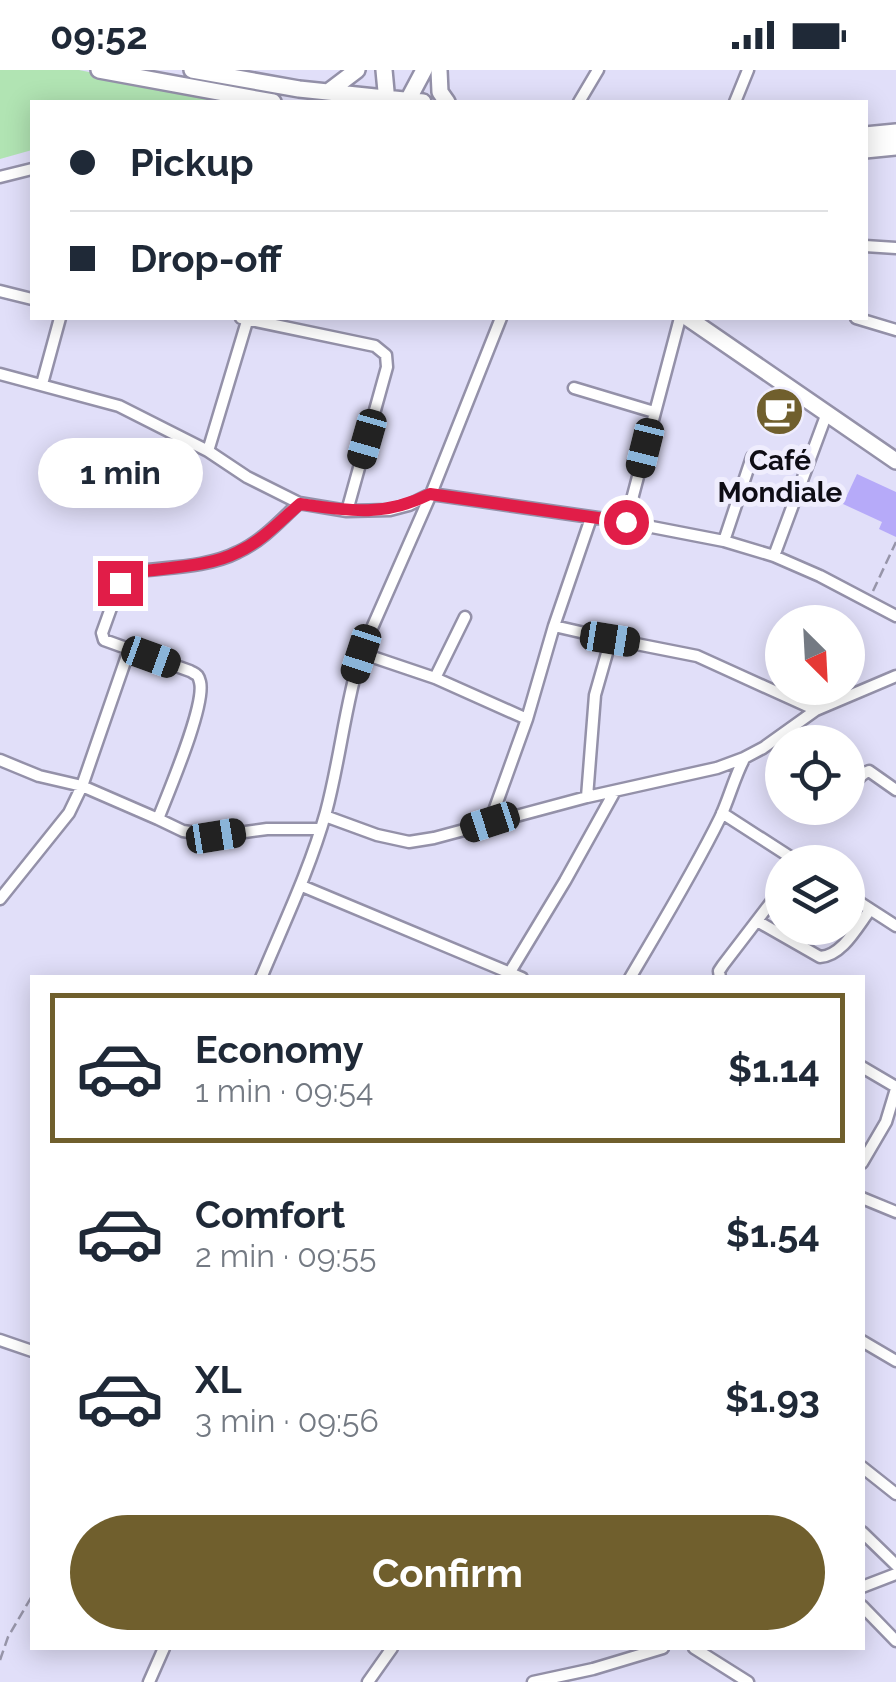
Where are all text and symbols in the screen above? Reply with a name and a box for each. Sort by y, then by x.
text: 09:52 [50,13,148,58]
text: Pickup [130,140,254,185]
text: Drop-off [130,236,282,281]
cafe icon: Café Mondiale [754,386,806,438]
car [344,406,390,472]
car [623,415,667,481]
callout: 1 min [38,438,202,508]
place label: Café Mondiale [718,444,843,509]
text: 1 min [80,454,161,491]
route start [604,500,649,545]
route end [98,561,143,606]
north arrow [765,605,865,705]
map controls [765,605,865,945]
car [578,619,642,659]
car [337,621,385,687]
car [118,633,184,681]
button: locate [765,725,865,825]
car [457,798,523,846]
car [184,816,248,856]
button: layers [765,845,865,945]
icon: car [75,1023,165,1113]
text: Economy [195,1027,364,1072]
text: $1.14 [728,1046,820,1091]
text: 1 min · 09:54 [195,1072,374,1109]
icon: car [75,1188,165,1278]
text: Comfort [195,1192,345,1237]
text: $1.54 [726,1211,820,1256]
text: 2 min · 09:55 [195,1237,376,1274]
icon: car [75,1353,165,1443]
text: XL [195,1357,242,1402]
text: $1.93 [725,1376,820,1421]
text: 3 min · 09:56 [195,1402,379,1439]
button: Confirm [70,1515,825,1630]

